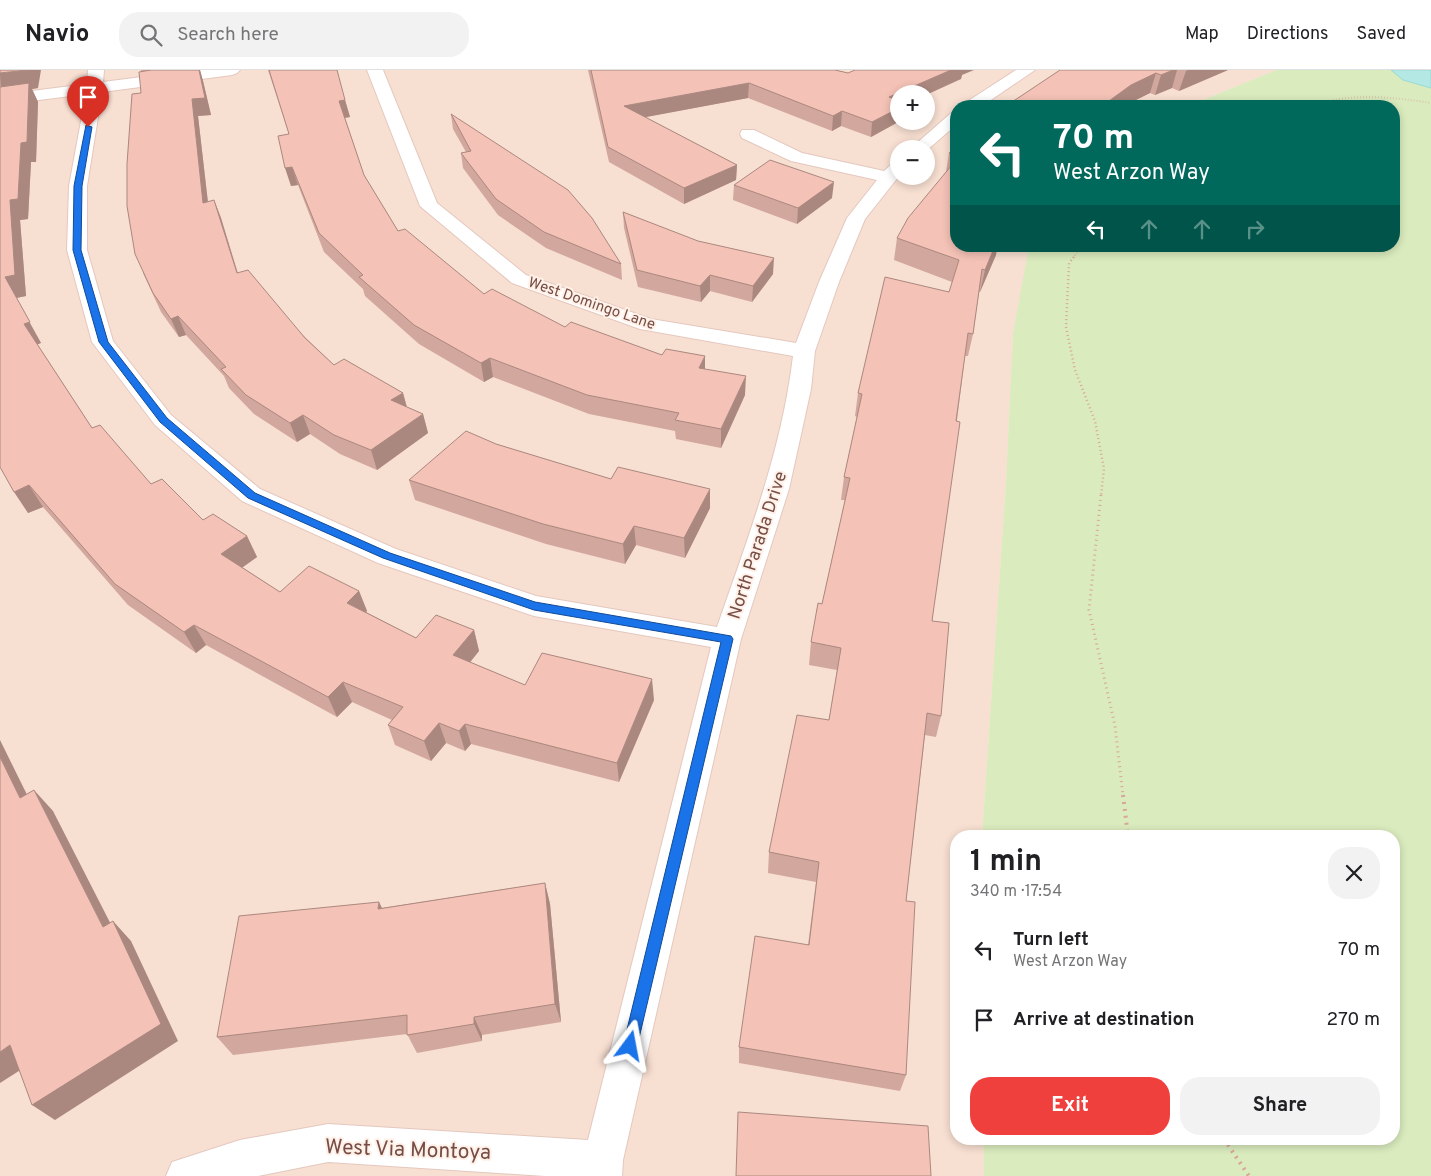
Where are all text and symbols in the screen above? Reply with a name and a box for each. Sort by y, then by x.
search box [119,12,469,57]
text: Navio [25,20,89,50]
icon: search [137,21,165,49]
text: Search here [177,23,279,47]
text: Map [1185,23,1219,46]
text: Directions [1247,23,1329,46]
text: Saved [1357,23,1406,46]
pin [67,76,109,127]
icon: arrive [74,83,102,111]
map controls [890,85,935,185]
button: + [890,85,935,130]
text: 70 m [1053,117,1134,161]
icon: left [970,120,1035,185]
button: − [890,140,935,185]
text: West Arzon Way [1053,160,1210,187]
icon: left [1082,215,1110,243]
icon: ahead [1135,215,1163,243]
icon: ahead [1188,215,1216,243]
icon: right [1241,215,1269,243]
street label: West Domingo Lane [525,274,658,335]
street label: North Parada Drive [724,469,793,622]
text: 1 min [970,844,1042,881]
button: close [1328,847,1380,899]
text: 340 m · 17:54 [970,882,1062,902]
text: Turn left [1013,928,1089,952]
icon: left [970,936,998,964]
text: 70 m [1338,938,1380,962]
text: West Arzon Way [1013,952,1127,972]
icon: arrive [970,1006,998,1034]
text: Arrive at destination [1013,1008,1194,1032]
text: 270 m [1326,1008,1380,1032]
position arrow [603,1019,655,1071]
button: Exit [970,1077,1170,1135]
button: Share [1180,1077,1380,1135]
street label: West Via Montoya [324,1134,491,1167]

